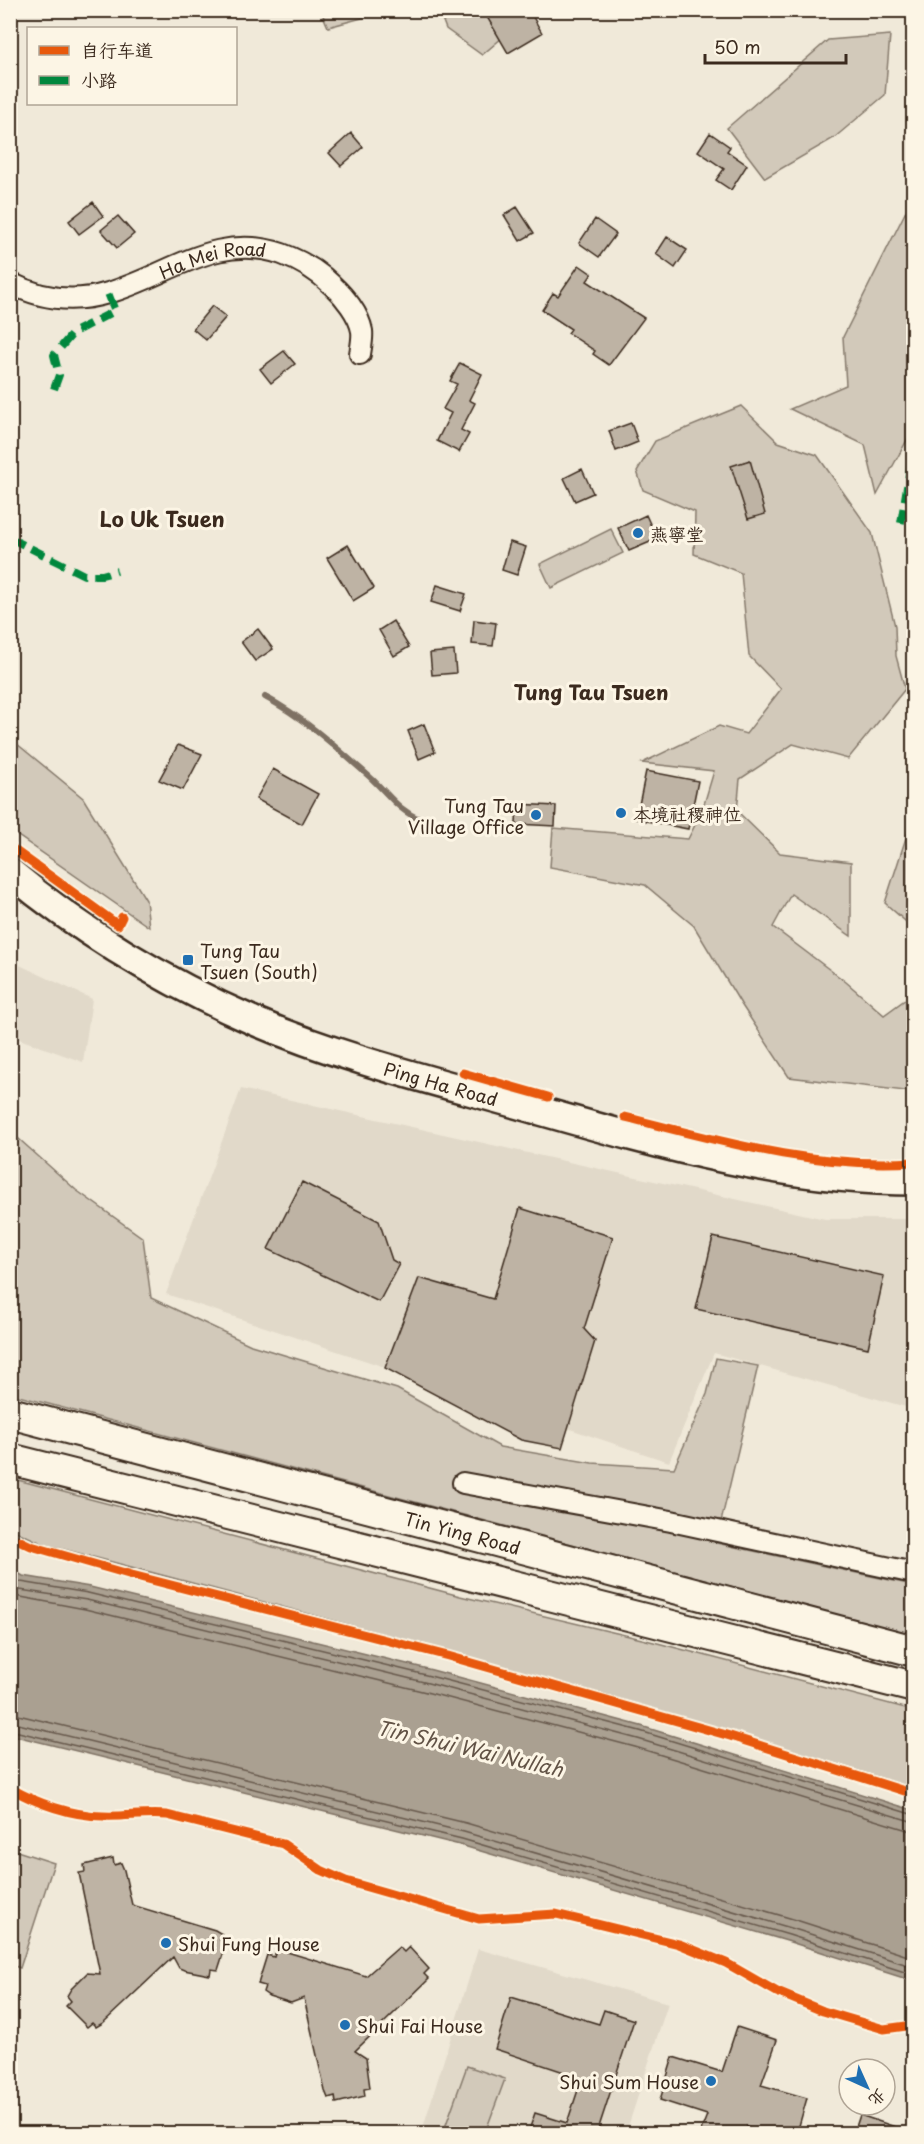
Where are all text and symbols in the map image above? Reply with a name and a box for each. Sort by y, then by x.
legend [27,27,237,105]
scale bar [705,27,846,65]
text: 50 m [714,33,761,60]
text: 自行车道 [81,36,153,63]
text: 小路 [81,66,117,93]
street label: Ha Mei Road [154,234,268,285]
district label: Lo Uk Tsuen [99,502,225,534]
place label: 燕寧堂 [650,520,704,547]
marker: 燕寧堂 [631,526,645,540]
district label: Tung Tau Tsuen [513,677,669,707]
place label: Tung Tau Village Office [408,792,524,840]
place label: 本境社稷神位 [633,800,741,827]
marker: 本境社稷神位 [614,806,628,820]
marker: Tung Tau Village Office [529,808,543,822]
place label: Tung Tau Tsuen (South) [200,937,318,985]
marker: Tung Tau Tsuen (South) [181,953,195,967]
street label: Ping Ha Road [381,1054,501,1112]
street label: Tin Ying Road [402,1504,524,1560]
water label: Tin Shui Wai Nullah [374,1712,566,1784]
place label: Shui Fung House [178,1930,320,1957]
marker: Shui Fung House [159,1936,173,1950]
place label: Shui Fai House [357,2012,483,2039]
marker: Shui Fai House [338,2018,352,2032]
north arrow [837,2057,897,2117]
place label: Shui Sum House [559,2068,699,2095]
marker: Shui Sum House [704,2074,718,2088]
text: 北 [864,2084,892,2112]

